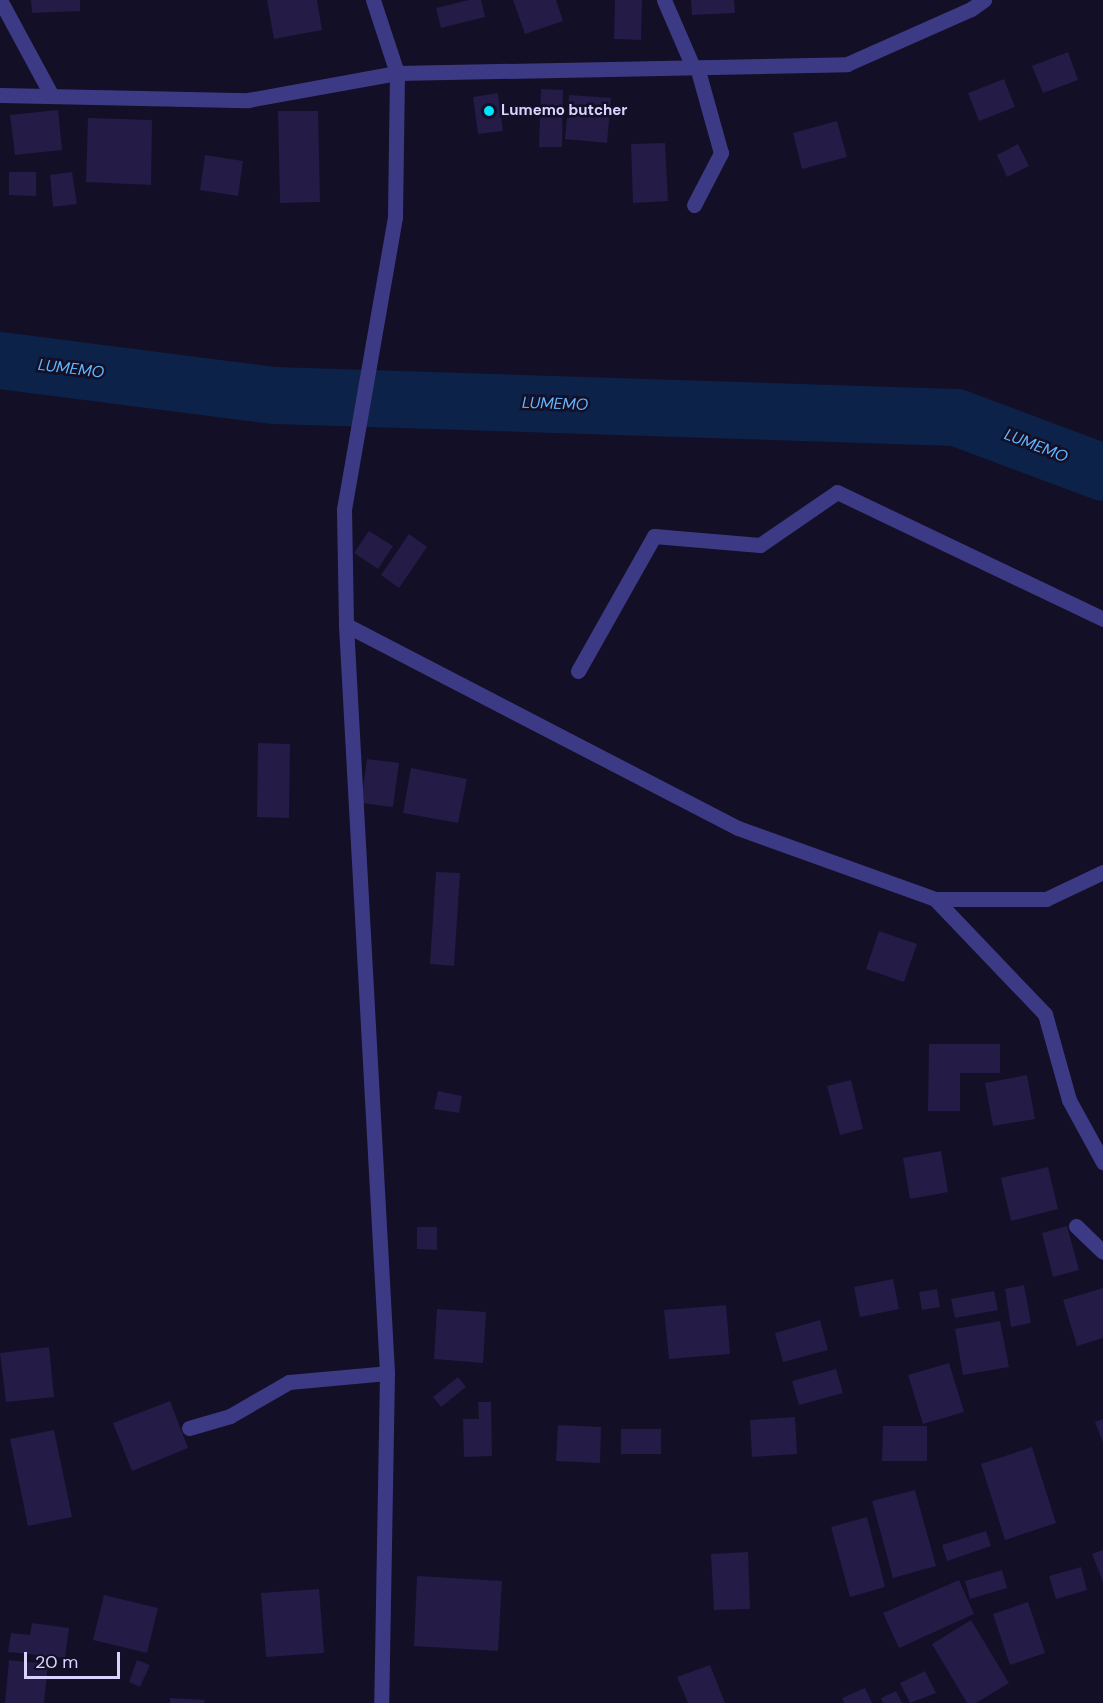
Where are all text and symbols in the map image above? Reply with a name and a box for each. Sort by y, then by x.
place label: Lumemo butcher [501,102,627,120]
marker: Lumemo butcher [482,104,496,118]
water label: LUMEMO [37,355,105,383]
water label: LUMEMO [521,393,589,415]
water label: LUMEMO [1002,425,1070,467]
scale bar [27,1640,123,1678]
text: 20 m [35,1650,78,1674]

